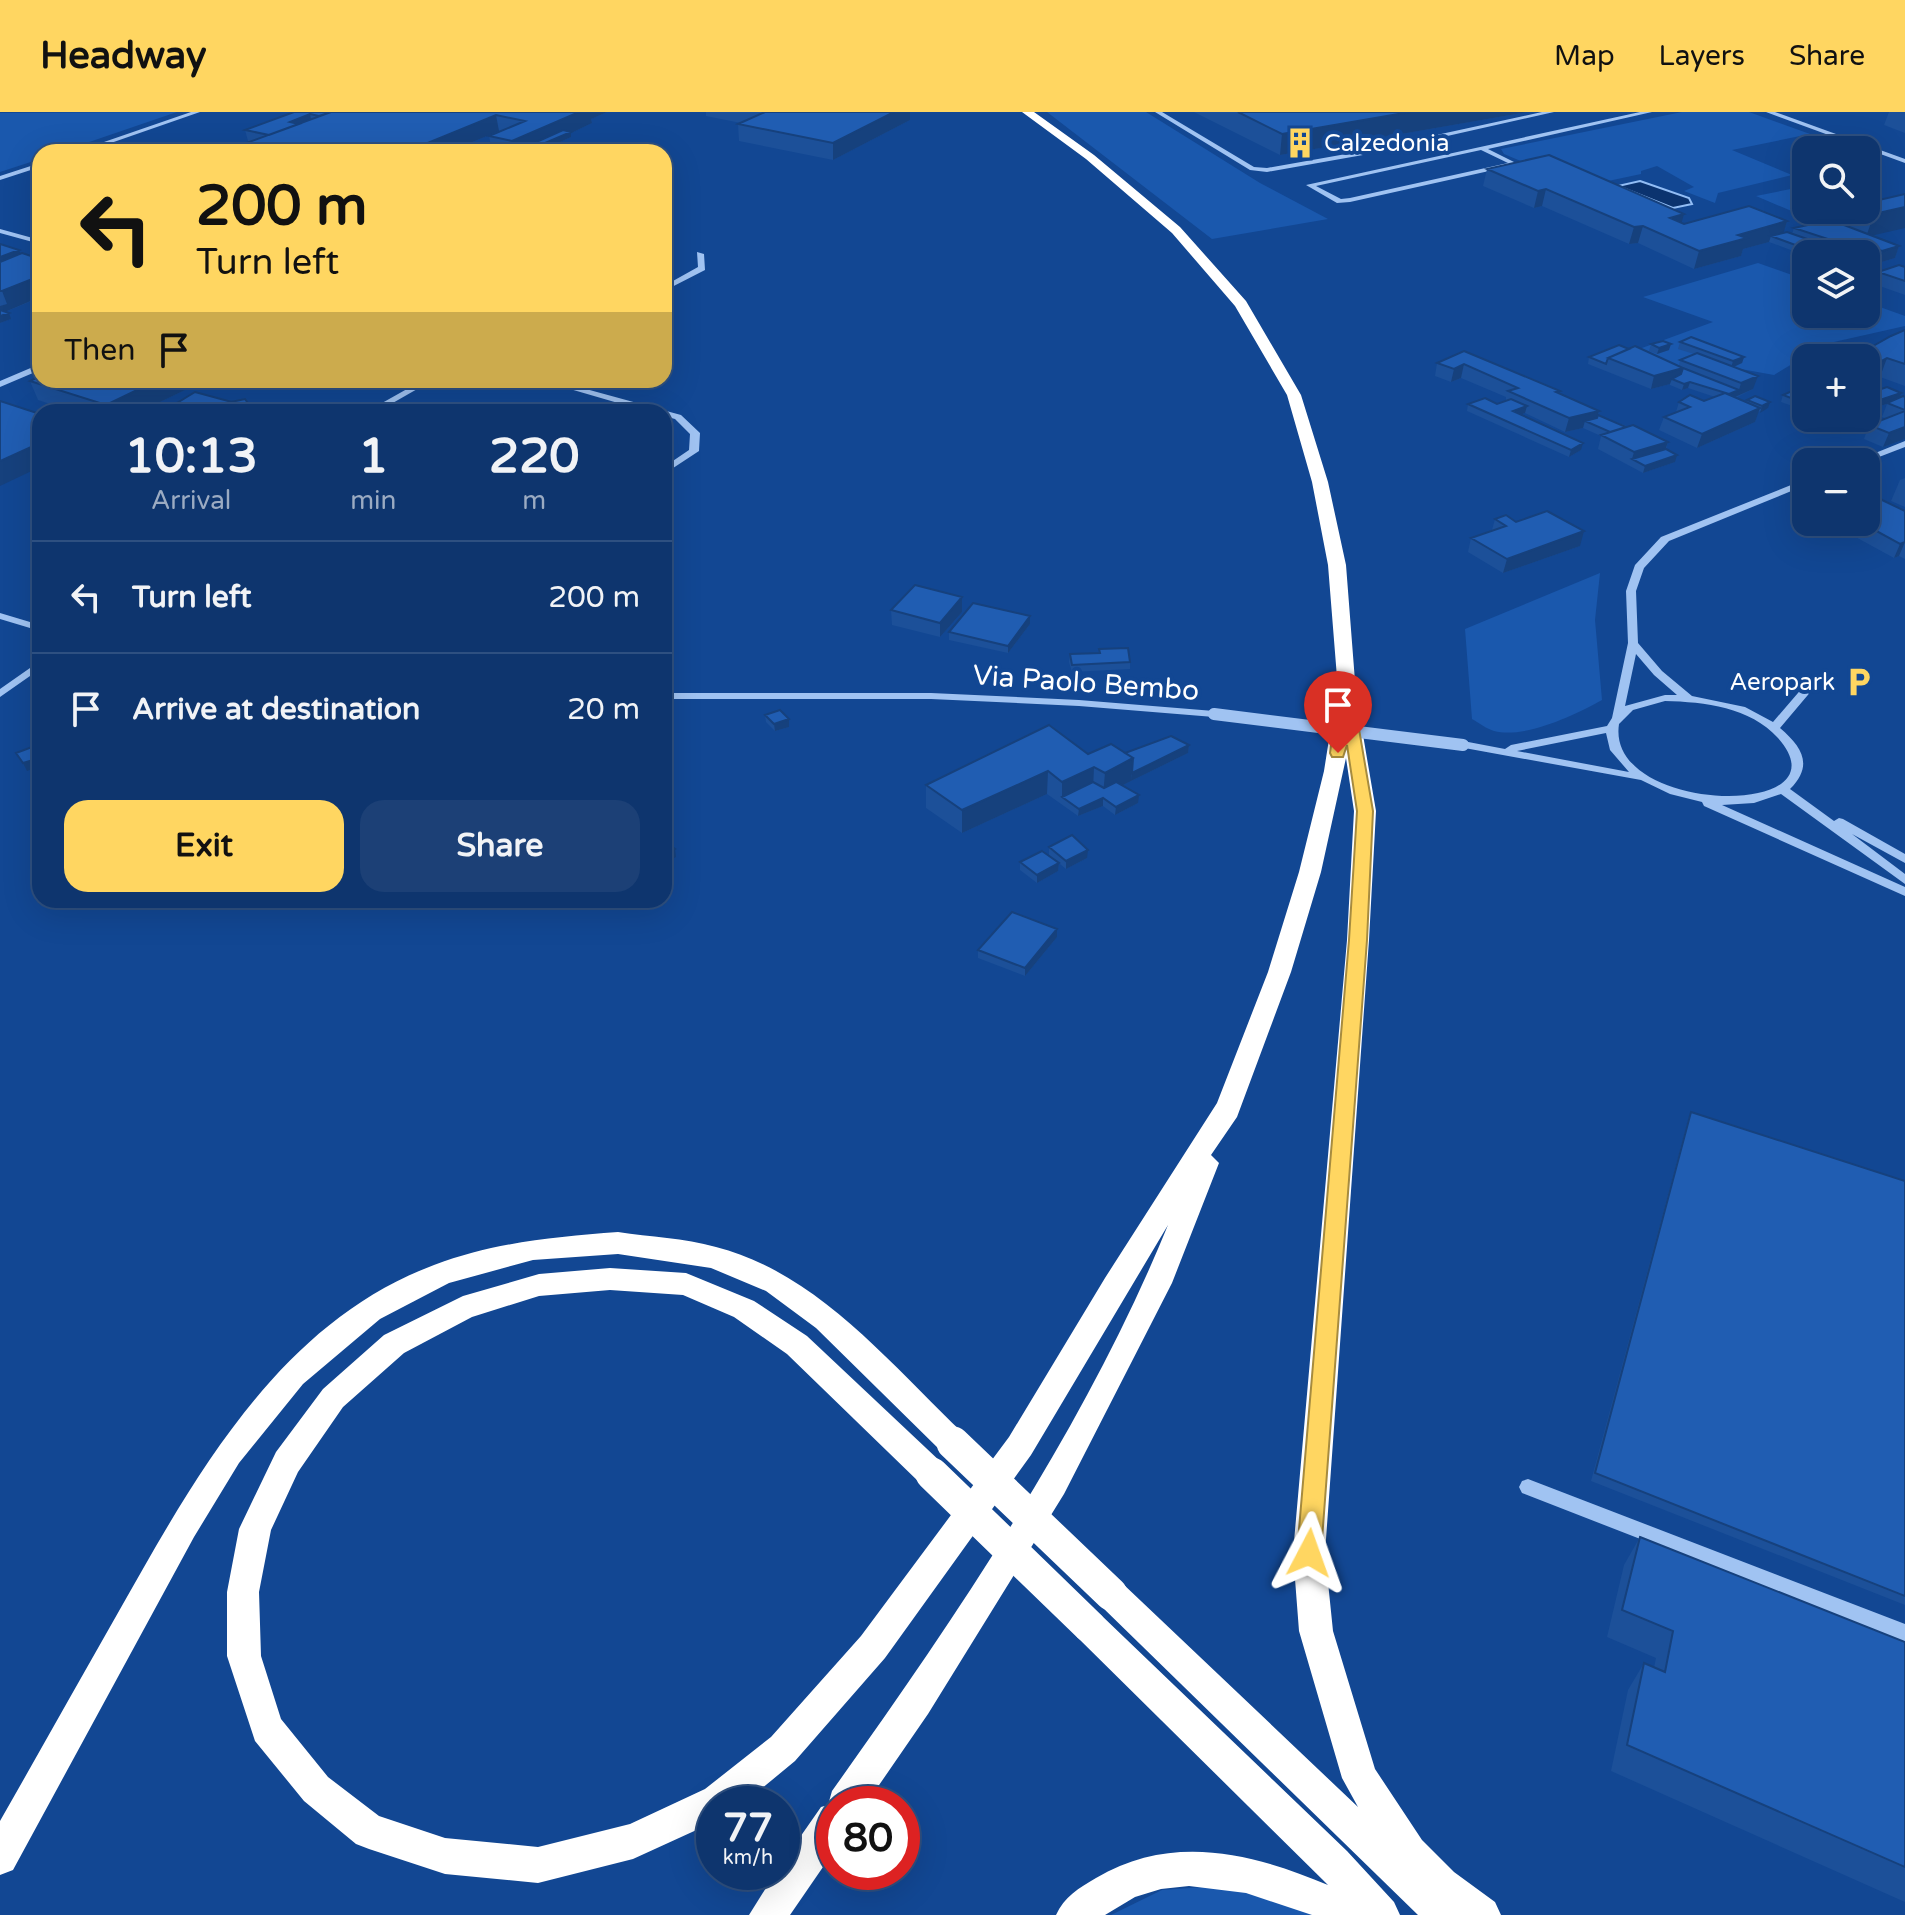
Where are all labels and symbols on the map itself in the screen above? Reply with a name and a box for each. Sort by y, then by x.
building icon: Calzedonia [1283,126,1317,160]
place label: Calzedonia [1324,129,1450,158]
street label: Via Paolo Bembo [972,658,1200,708]
parking icon: Aeropark [1842,665,1876,699]
place label: Aeropark [1729,668,1835,697]
pin [1304,671,1372,753]
position arrow [1267,1511,1351,1595]
speed limit sign: 80 [816,1786,920,1890]

